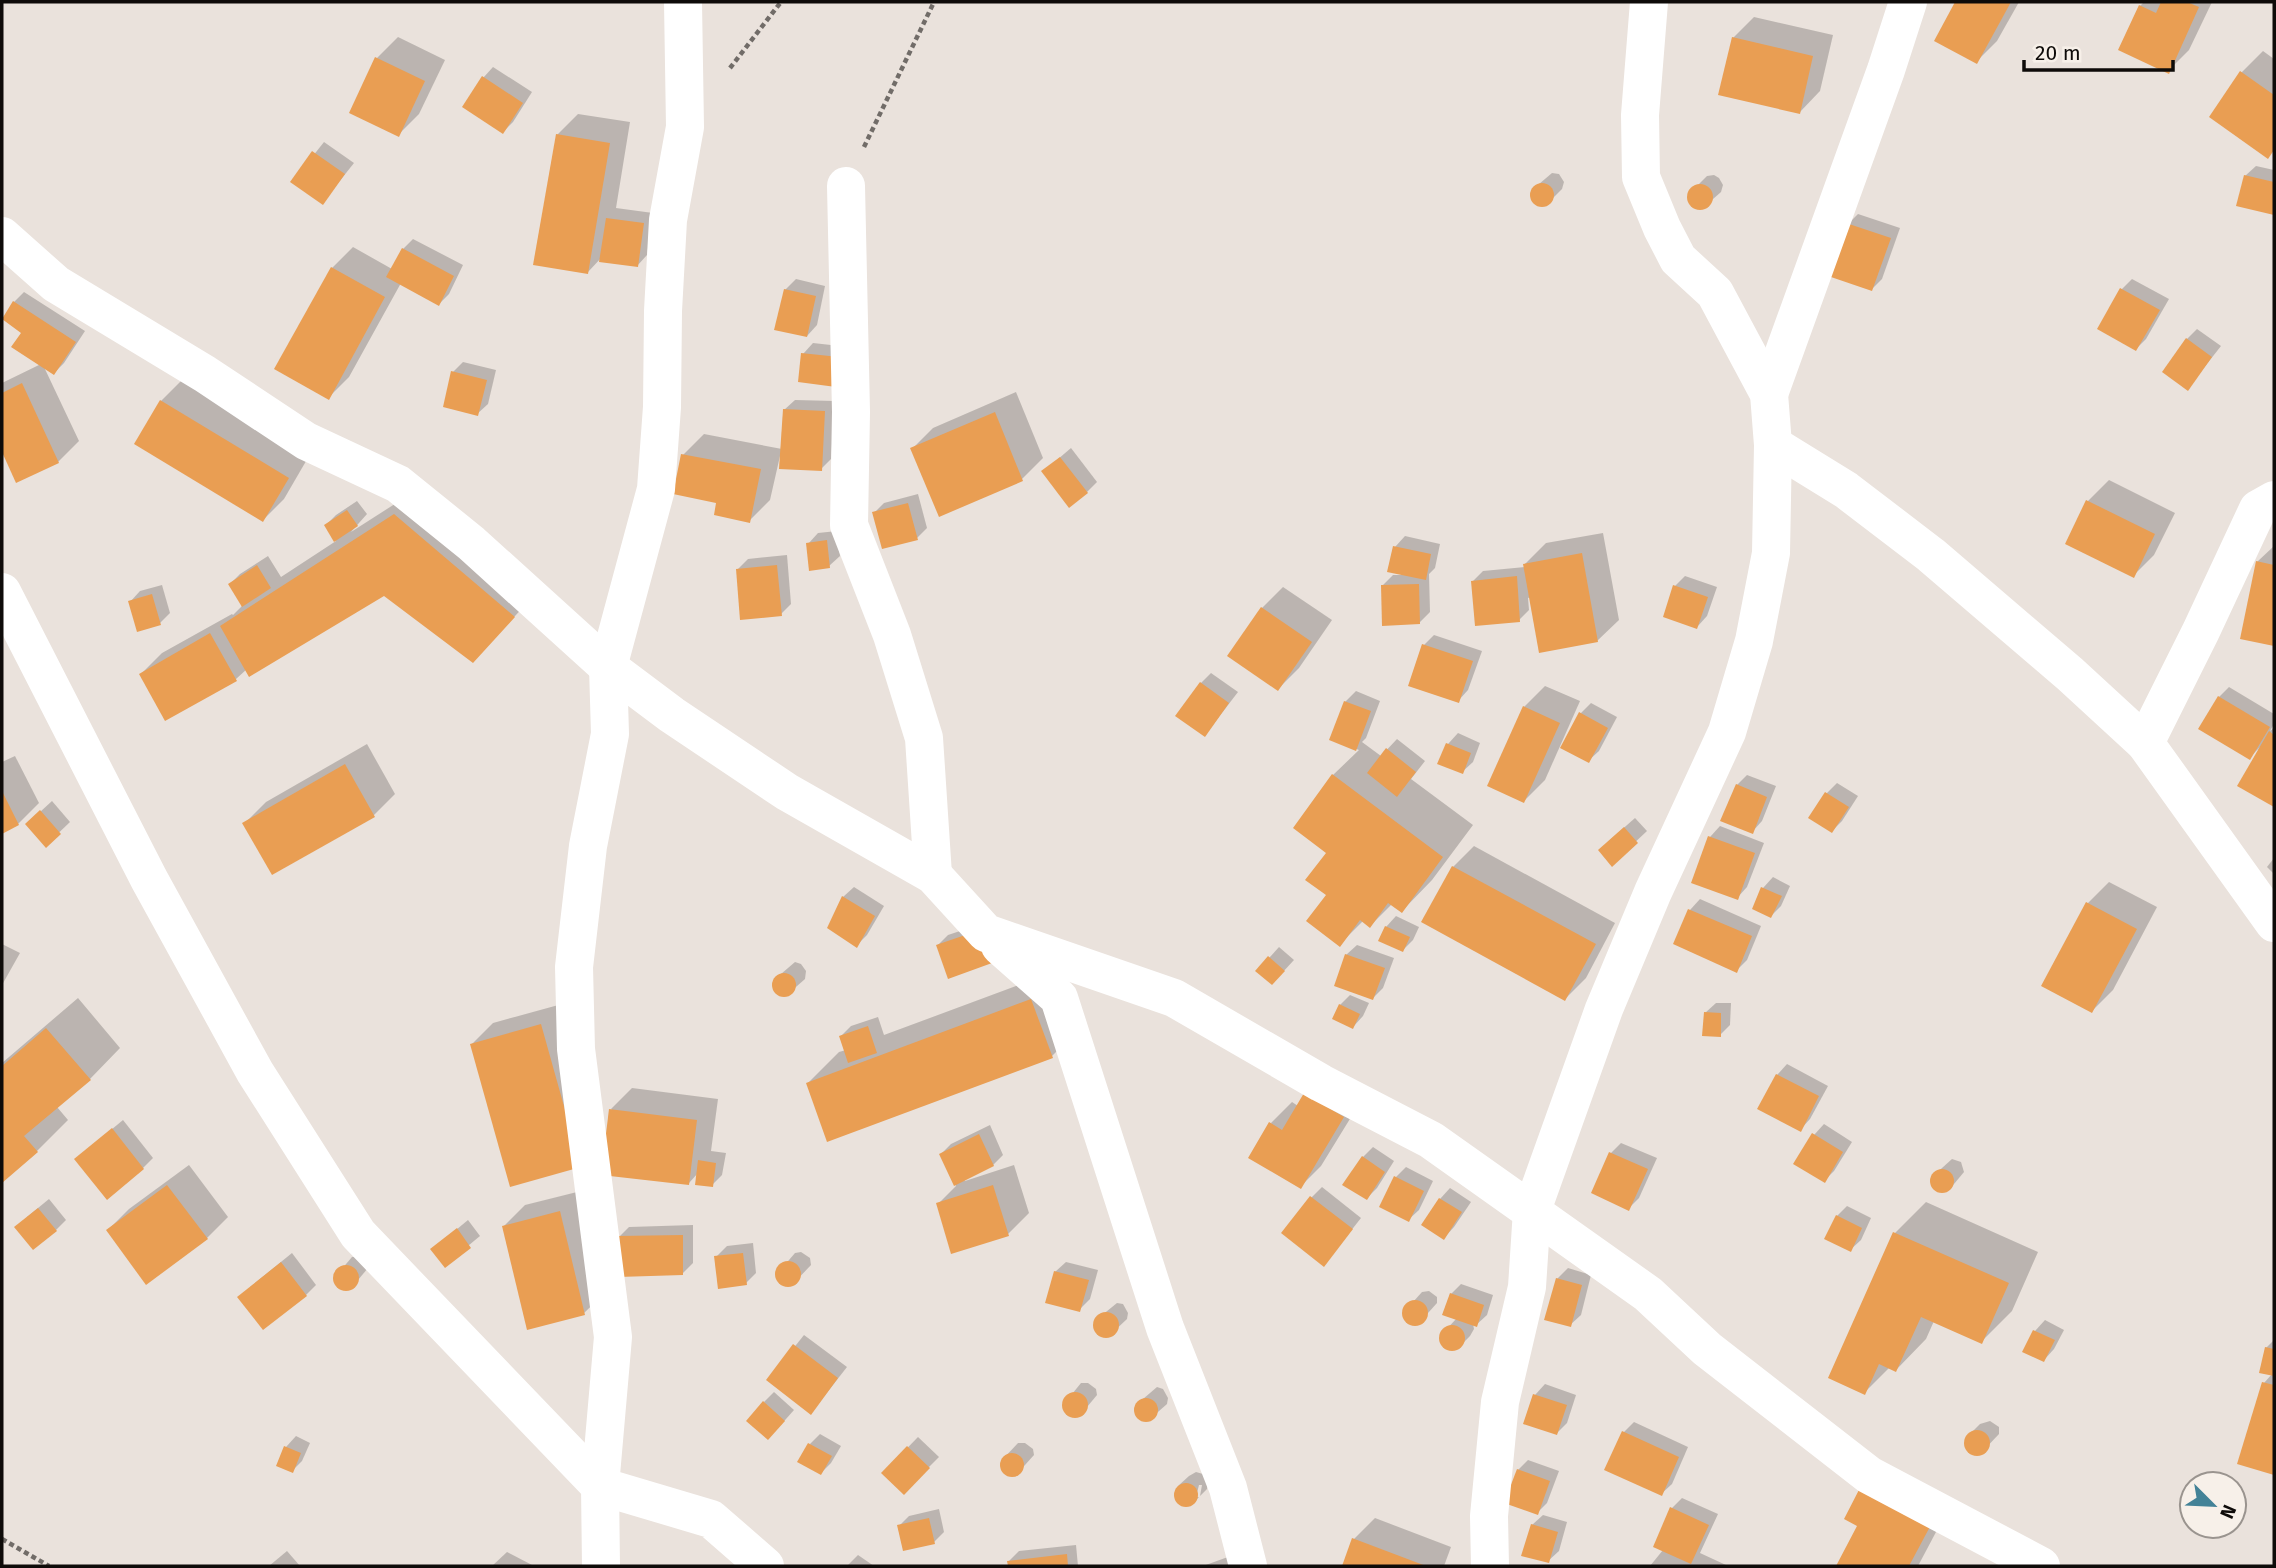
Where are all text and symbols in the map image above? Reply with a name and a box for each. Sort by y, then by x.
scale bar [2024,28,2173,72]
text: 20 m [2035,40,2081,66]
north arrow [2178,1470,2248,1540]
text: N [2215,1501,2241,1522]

